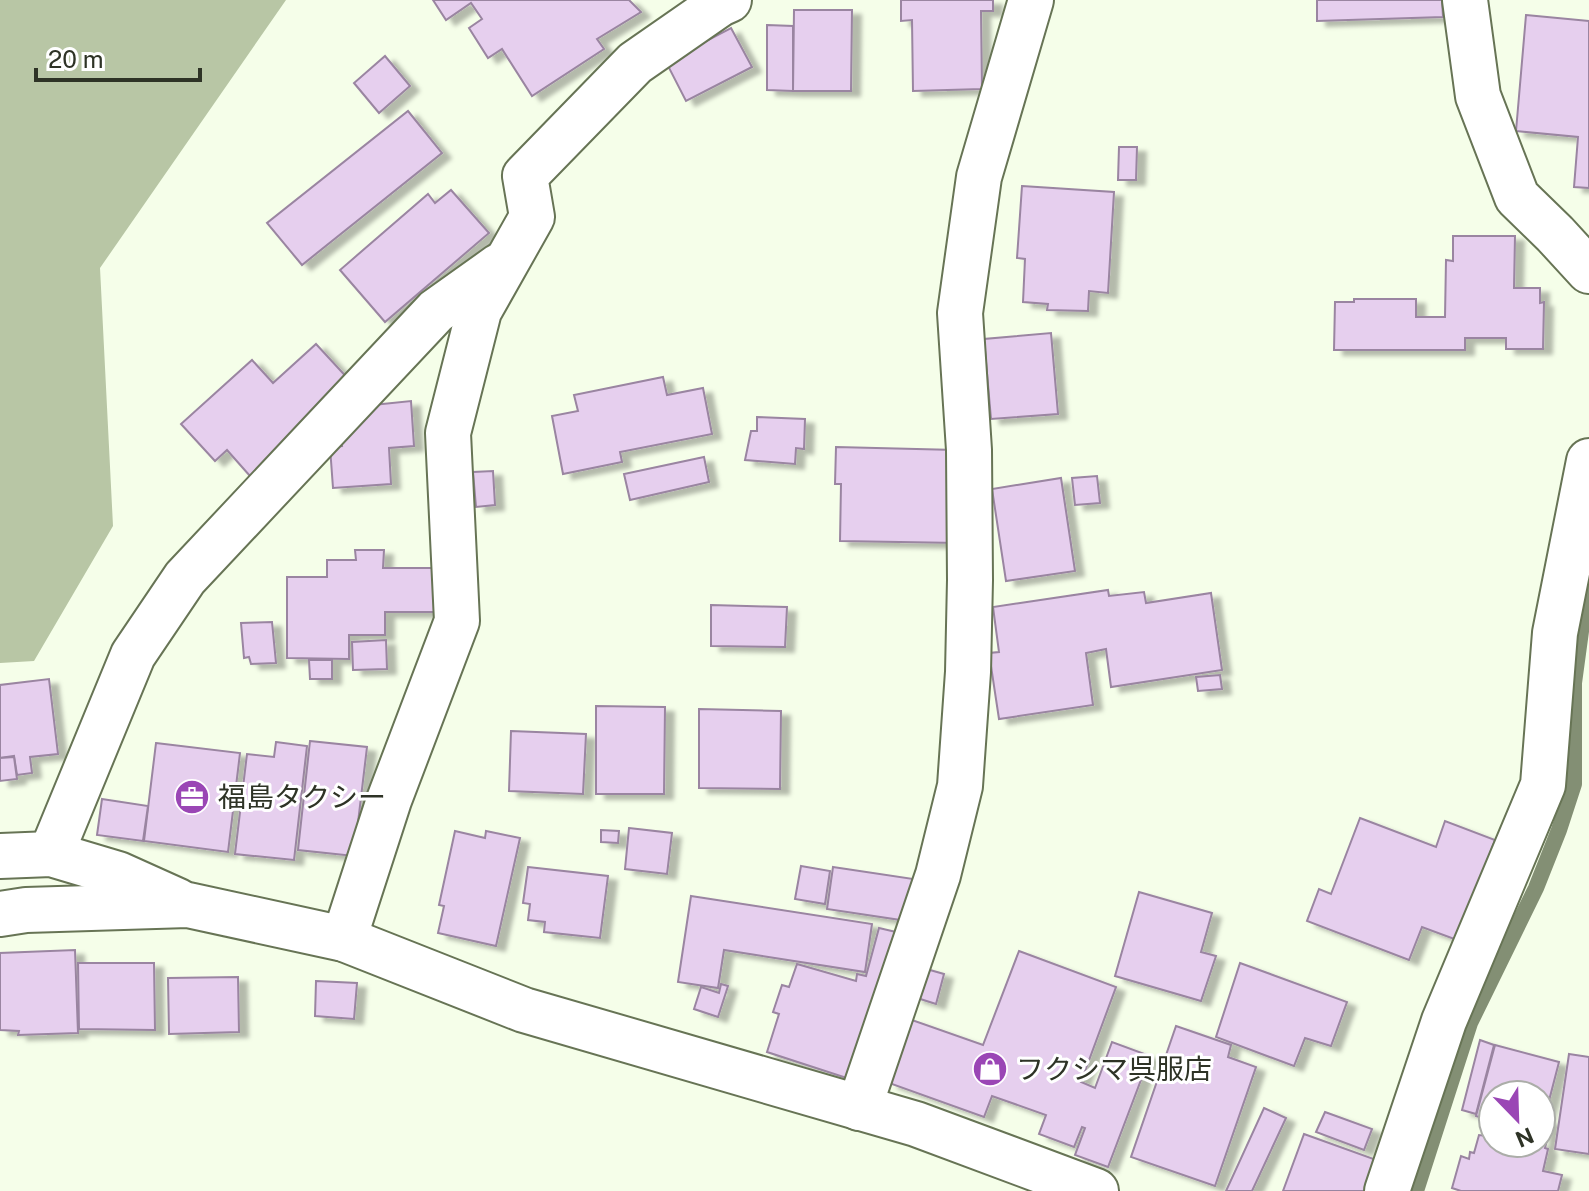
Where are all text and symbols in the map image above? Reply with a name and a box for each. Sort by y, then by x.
scale bar [36,32,200,82]
text: 20 m [48,45,104,73]
office icon: 福島タクシー [173,778,211,816]
place label: 福島タクシー [218,780,386,813]
shop icon: フクシマ呉服店 [971,1050,1009,1088]
place label: フクシマ呉服店 [1016,1052,1212,1085]
north arrow [1477,1079,1557,1159]
text: N [1512,1122,1538,1153]

